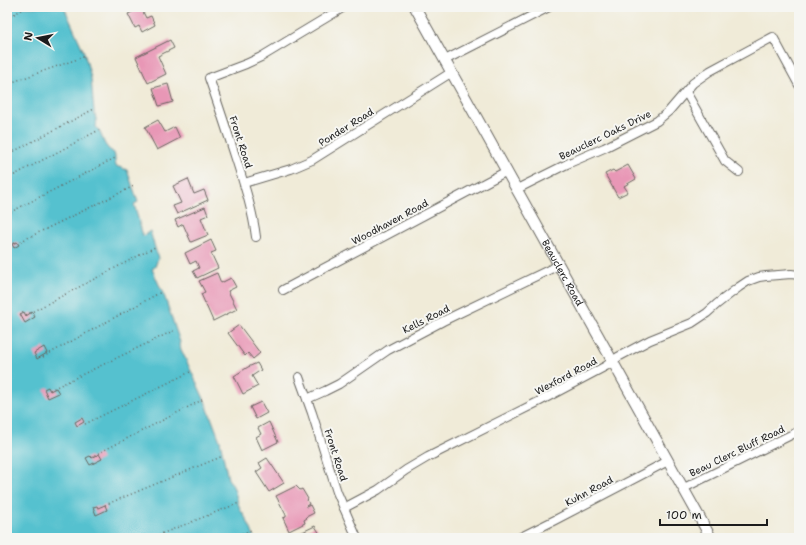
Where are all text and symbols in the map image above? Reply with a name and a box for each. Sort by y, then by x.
north arrow [18,18,58,58]
text: N [21,30,37,42]
street label: Ponder Road [316,105,377,149]
street label: Beauclerc Oaks Drive [557,107,653,163]
street label: Front Road [226,114,256,170]
street label: Woodhaven Road [349,196,431,248]
street label: Beauclerc Road [539,237,587,309]
street label: Kells Road [400,301,452,336]
street label: Wexford Road [533,354,600,398]
street label: Beau Clerc Bluff Road [687,422,787,480]
street label: Front Road [321,427,351,483]
street label: Kuhn Road [563,473,616,509]
scale bar [660,501,767,527]
text: 100 m [666,507,702,523]

